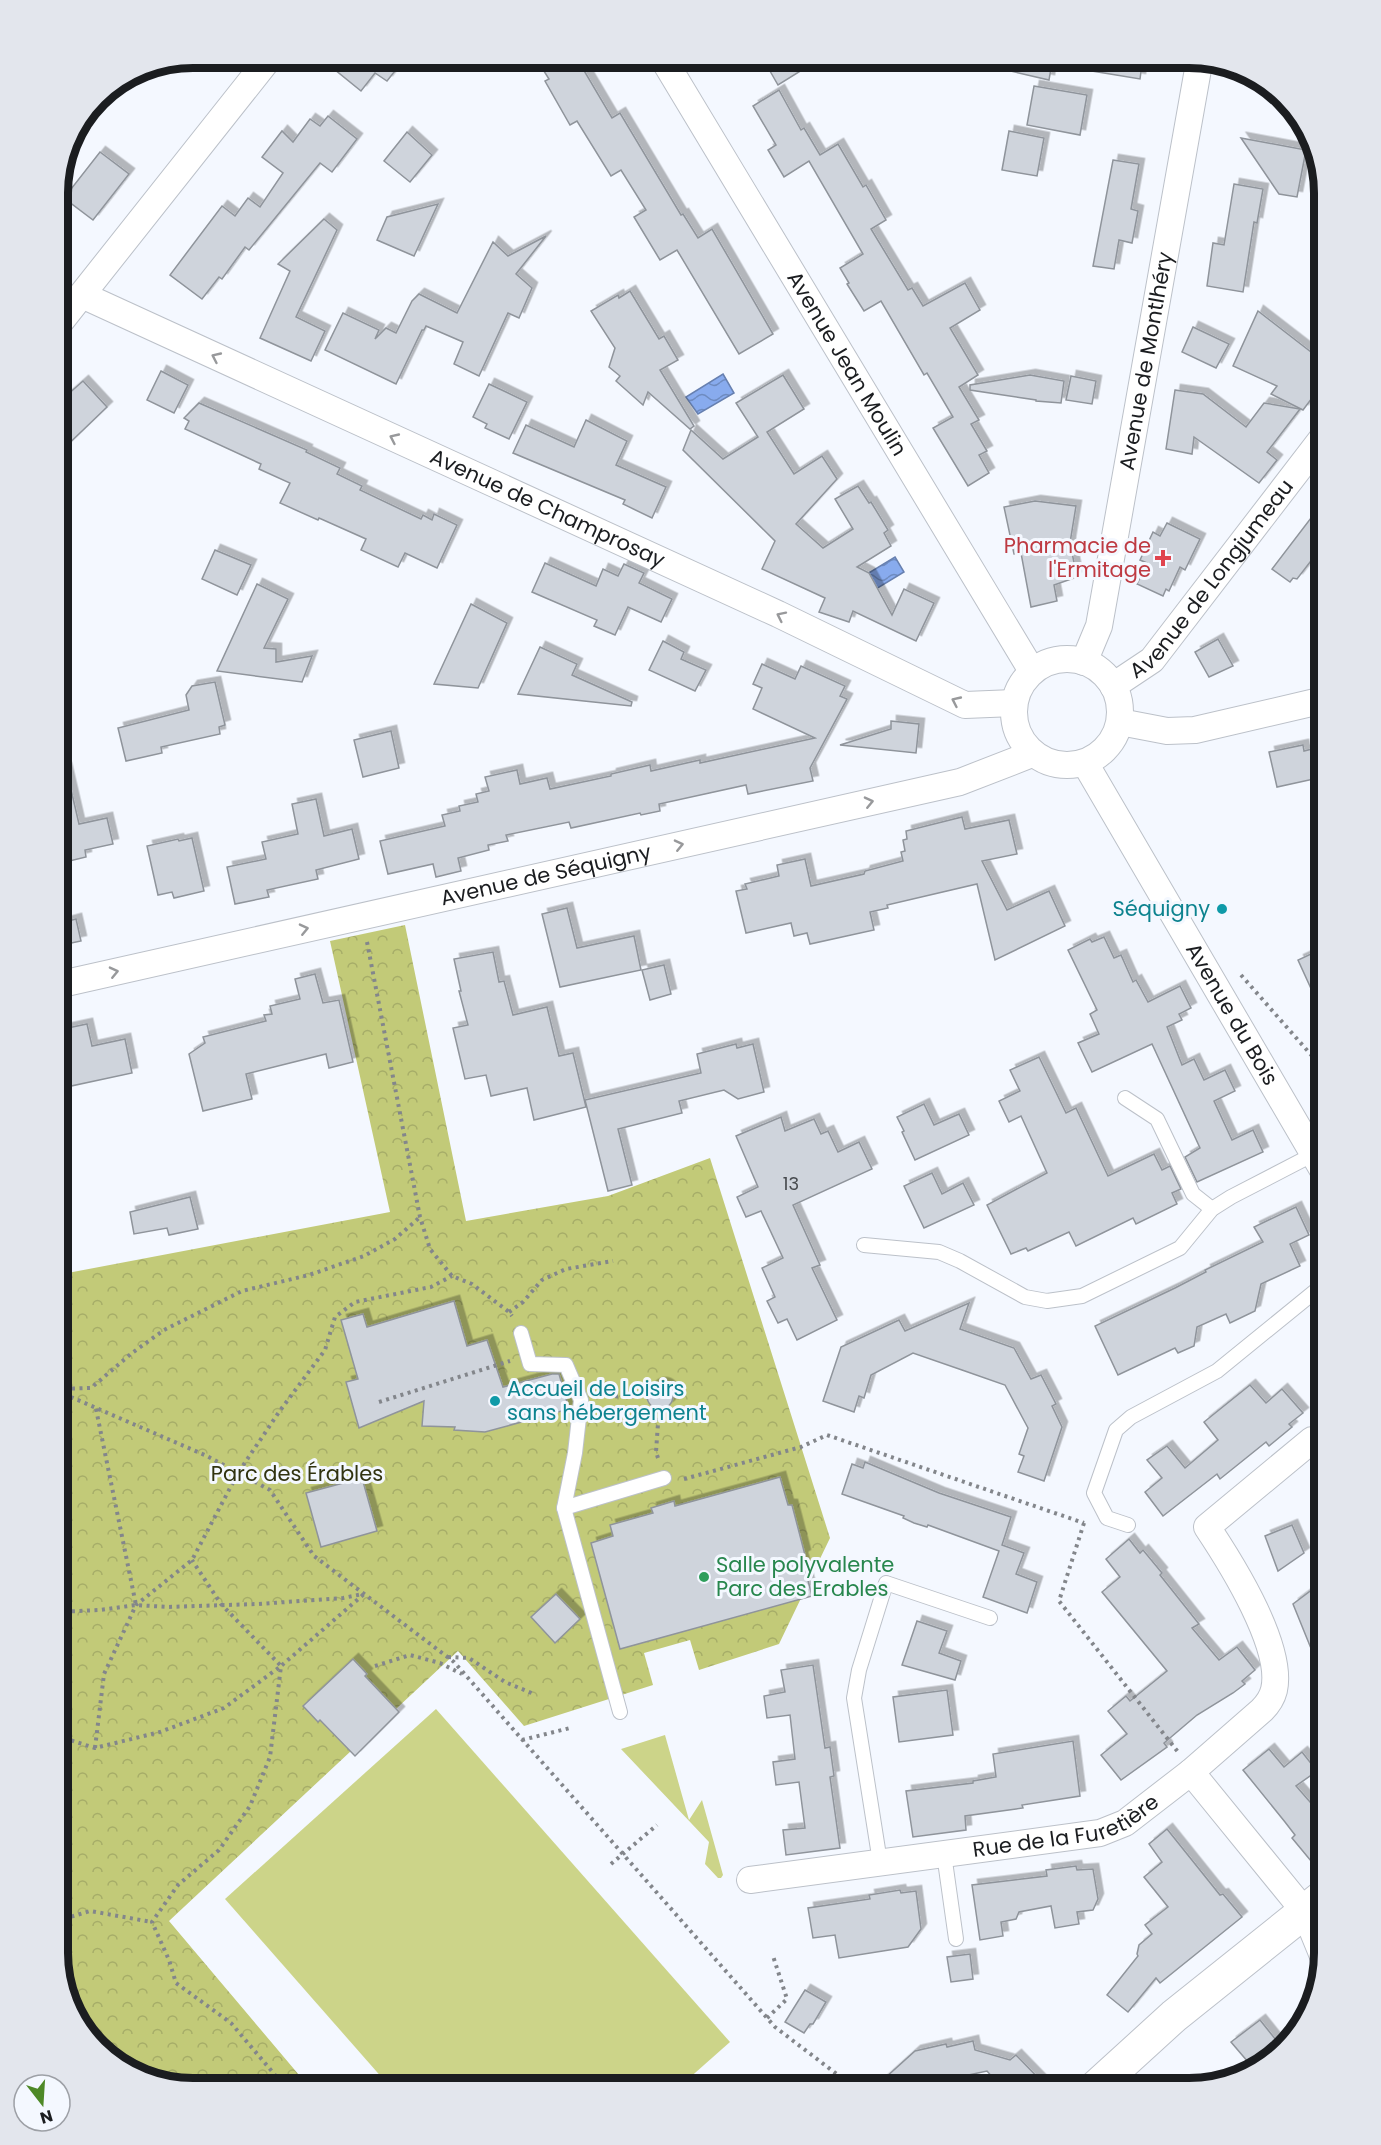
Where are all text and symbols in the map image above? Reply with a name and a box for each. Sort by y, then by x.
street label: Avenue de Montlhéry [1112,249,1179,473]
street label: Avenue Jean Moulin [780,266,914,461]
one-way arrow [212,352,223,364]
one-way arrow [389,433,400,445]
street label: Avenue de Champrosay [426,441,670,574]
street label: Avenue de Longjumeau [1124,473,1300,685]
place label: Pharmacie de l'Ermitage [1004,531,1151,584]
marker: Pharmacie de l'Ermitage [1156,551,1170,565]
one-way arrow [776,611,787,623]
one-way arrow [952,696,963,708]
one-way arrow [864,796,874,809]
street label: Avenue de Séquigny [438,837,654,912]
one-way arrow [674,839,684,852]
place label: Séquigny [1112,894,1210,923]
marker: Séquigny [1215,902,1229,916]
one-way arrow [299,923,309,936]
street label: Avenue du Bois [1179,938,1285,1090]
one-way arrow [109,966,119,979]
house number: 13 [783,1171,799,1196]
place label: Accueil de Loisirs sans hébergement [507,1374,707,1427]
marker: Accueil de Loisirs sans hébergement [488,1394,502,1408]
park label: Parc des Érables [211,1459,383,1488]
place label: Salle polyvalente Parc des Erables [716,1550,894,1603]
marker: Salle polyvalente Parc des Erables [697,1570,711,1584]
street label: Rue de la Furetière [971,1787,1165,1864]
north arrow [12,2073,72,2133]
text: N [37,2104,55,2130]

